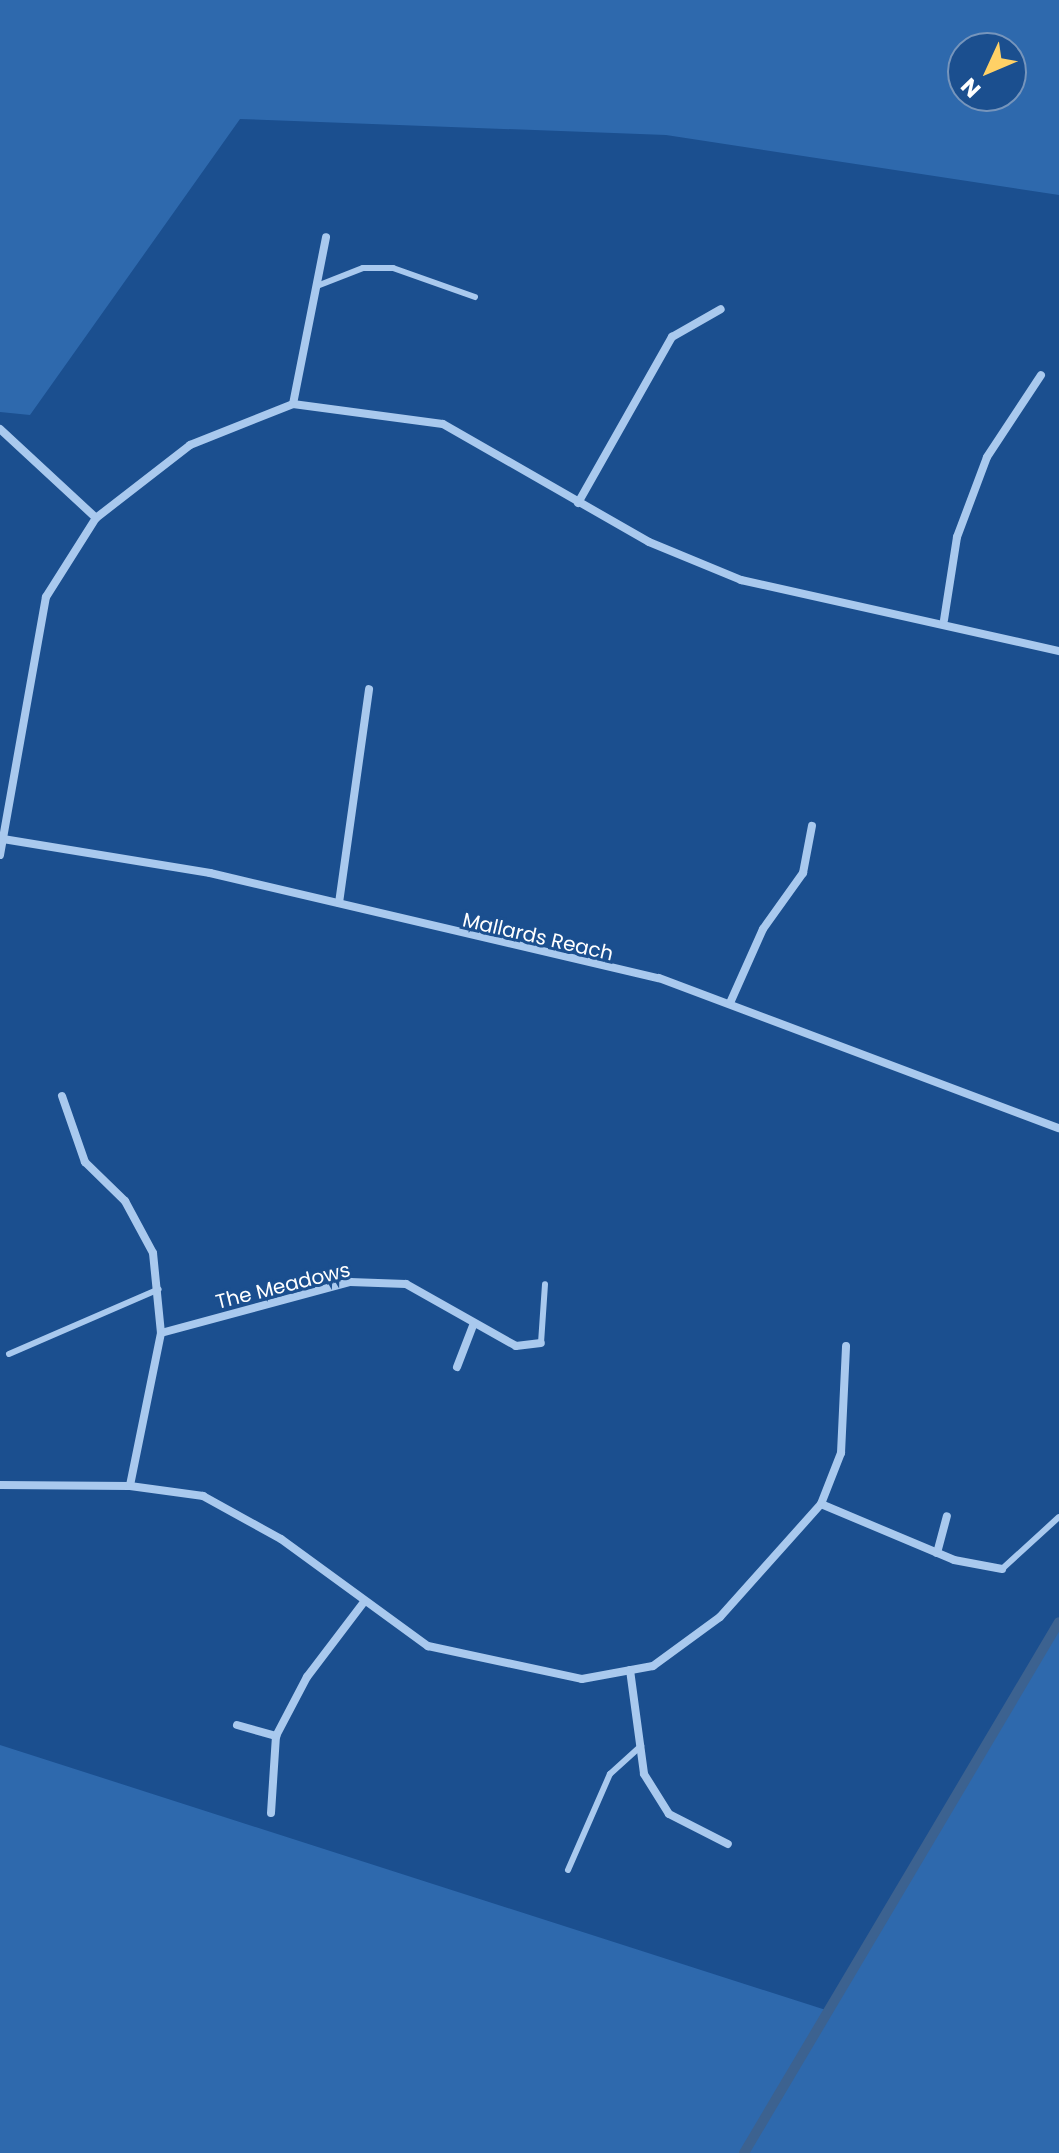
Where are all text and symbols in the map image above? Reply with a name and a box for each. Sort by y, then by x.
north arrow [947,32,1027,112]
text: N [954,71,988,104]
street label: Mallards Reach [460,908,616,966]
street label: The Meadows [213,1258,353,1314]

